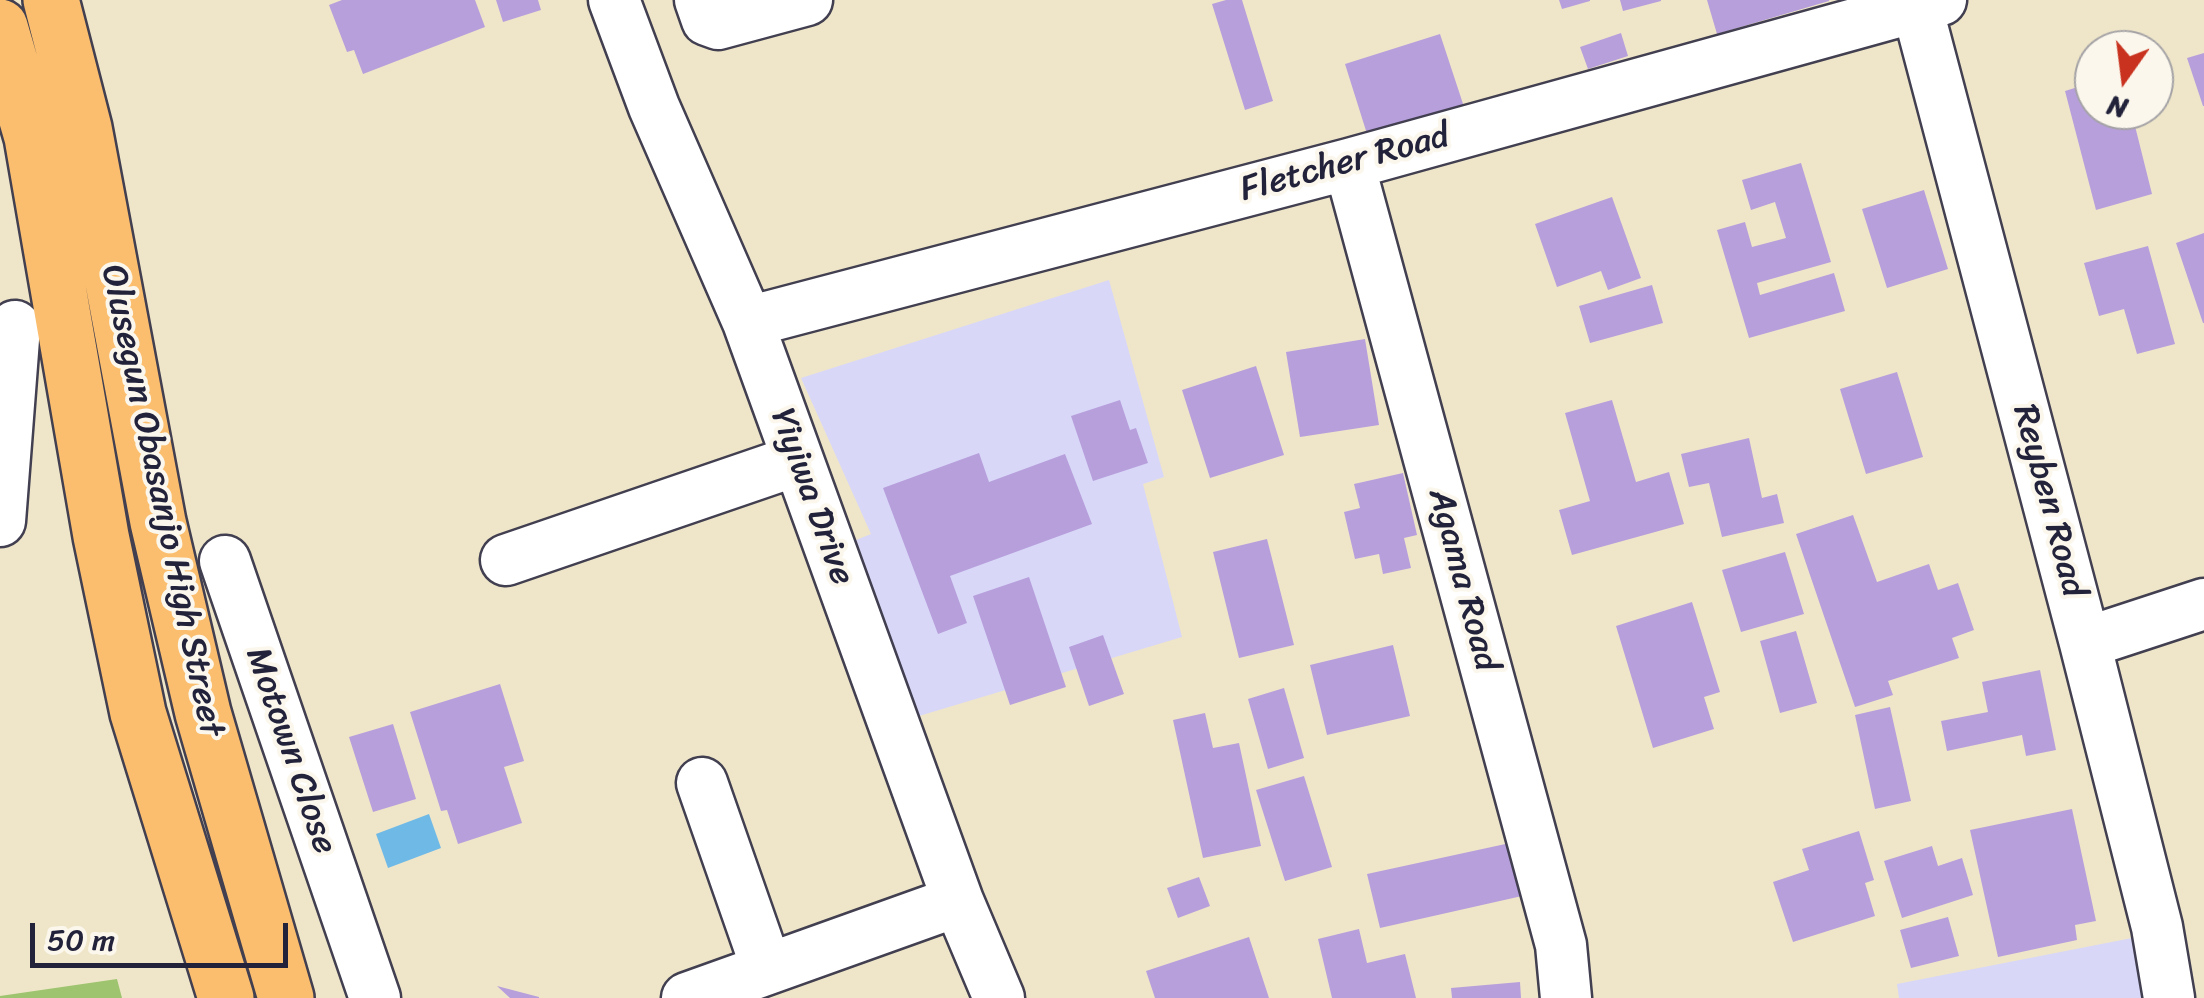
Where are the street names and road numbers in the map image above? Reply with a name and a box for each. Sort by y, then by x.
street label: Fletcher Road [1236,116,1454,212]
street label: Olusegun Obasanjo High Street [90,261,232,741]
street label: Reyben Road [2002,400,2094,602]
street label: Yiyiwa Drive [760,403,862,591]
street label: Agama Road [1418,484,1506,676]
street label: Motown Close [235,642,345,860]

